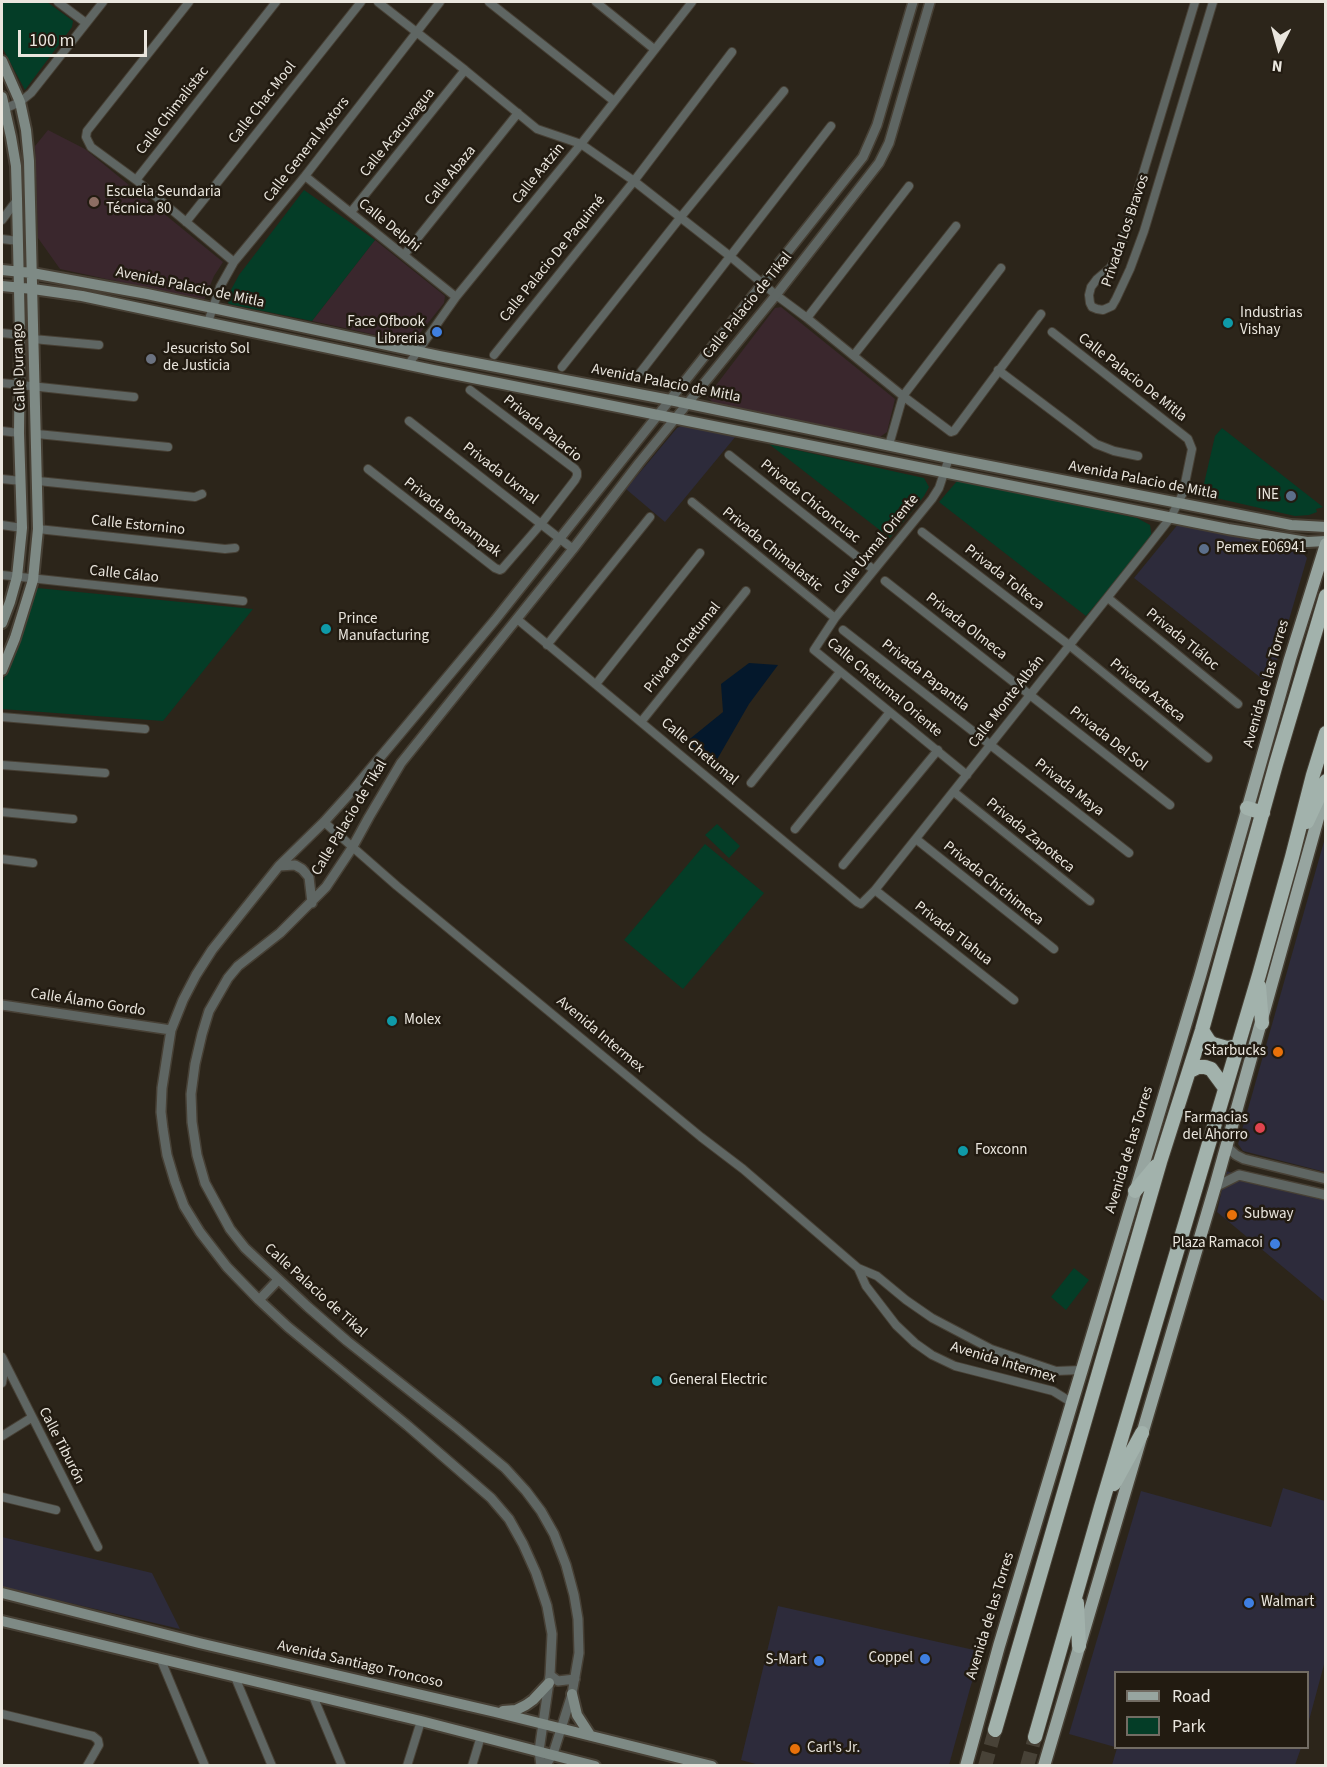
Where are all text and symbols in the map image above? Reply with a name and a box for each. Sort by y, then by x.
scale bar [21,18,150,56]
north arrow [1249,18,1309,78]
text: 100 m [29,28,74,53]
text: N [1271,54,1284,77]
street label: Calle Chac Mool [225,58,301,148]
street label: Calle Chimalistac [133,63,213,159]
street label: Calle Acacuvagua [357,85,439,181]
street label: Calle General Motors [260,94,354,206]
street label: Calle Aatzin [509,140,569,208]
street label: Calle Abaza [421,143,481,209]
street label: Privada Los Bravos [1098,172,1154,290]
place label: Escuela Seundaria Técnica 80 [106,184,221,219]
street label: Calle Palacio De Paquimé [496,192,610,326]
marker: Escuela Seundaria Técnica 80 [87,195,101,209]
street label: Calle Delphi [354,195,424,257]
street label: Calle Palacio de Tikal [700,249,796,363]
street label: Avenida Palacio de Mitla [114,263,266,313]
place label: Industrias Vishay [1240,305,1302,340]
place label: Face Ofbook Libreria [347,314,425,349]
marker: Industrias Vishay [1221,316,1235,330]
street label: Calle Durango [9,323,31,411]
marker: Face Ofbook Libreria [430,325,444,339]
street label: Calle Palacio De Mitla [1074,330,1190,426]
place label: Jesucristo Sol de Justicia [163,341,250,376]
marker: Jesucristo Sol de Justicia [144,352,158,366]
street label: Avenida Palacio de Mitla [590,361,742,407]
street label: Privada Palacio [499,392,585,466]
street label: Privada Uxmal [459,439,541,509]
street label: Privada Chiconcuac [756,456,864,548]
street label: Avenida Palacio de Mitla [1067,458,1219,504]
street label: Privada Bonampak [400,474,504,562]
place label: INE [1257,487,1279,505]
marker: INE [1284,489,1298,503]
street label: Calle Uxmal Oriente [831,491,923,599]
street label: Privada Chimalastic [718,504,826,596]
street label: Calle Estornino [90,512,186,540]
place label: Pemex E06941 [1216,540,1306,558]
street label: Privada Tolteca [961,541,1047,615]
marker: Pemex E06941 [1197,542,1211,556]
street label: Calle Cálao [88,562,160,588]
street label: Privada Olmeca [922,590,1010,664]
street label: Privada Chetumal [641,599,725,697]
street label: Privada Tláloc [1142,605,1222,675]
place label: Prince Manufacturing [338,611,429,646]
street label: Avenida de las Torres [1240,618,1294,750]
marker: Prince Manufacturing [319,622,333,636]
street label: Calle Chetumal Oriente [823,634,945,742]
street label: Privada Papantla [878,636,972,716]
street label: Calle Monte Albán [965,652,1049,752]
street label: Privada Azteca [1106,655,1188,727]
street label: Privada Del Sol [1065,703,1151,775]
street label: Calle Chetumal [657,714,741,790]
street label: Privada Maya [1031,755,1107,821]
street label: Calle Palacio de Tikal [308,757,392,879]
street label: Privada Zapoteca [982,795,1078,877]
street label: Privada Chichimeca [939,838,1047,930]
street label: Privada Tlahua [910,898,996,970]
street label: Calle Álamo Gordo [29,985,147,1021]
street label: Avenida Intermex [552,993,648,1077]
place label: Molex [404,1012,441,1030]
marker: Molex [385,1014,399,1028]
place label: Starbucks [1204,1043,1266,1061]
marker: Starbucks [1271,1045,1285,1059]
street label: Avenida de las Torres [1102,1084,1158,1216]
place label: Farmacias del Ahorro [1183,1110,1248,1145]
marker: Farmacias del Ahorro [1253,1121,1267,1135]
place label: Foxconn [975,1142,1028,1160]
marker: Foxconn [956,1144,970,1158]
place label: Subway [1244,1206,1294,1224]
marker: Subway [1225,1208,1239,1222]
place label: Plaza Ramacoi [1172,1235,1263,1253]
marker: Plaza Ramacoi [1268,1237,1282,1251]
street label: Calle Palacio de Tikal [260,1240,370,1342]
street label: Avenida Intermex [948,1338,1058,1388]
place label: General Electric [669,1372,767,1390]
marker: General Electric [650,1374,664,1388]
street label: Calle Tiburón [34,1405,88,1487]
street label: Avenida de las Torres [963,1550,1019,1682]
place label: Walmart [1261,1594,1314,1612]
marker: Walmart [1242,1596,1256,1610]
street label: Avenida Santiago Troncoso [275,1637,445,1693]
place label: Coppel [868,1650,913,1668]
place label: S-Mart [765,1652,807,1670]
marker: Coppel [918,1652,932,1666]
marker: S-Mart [812,1654,826,1668]
legend [1114,1671,1309,1749]
text: Road [1172,1684,1211,1709]
text: Park [1172,1714,1206,1739]
place label: Carl's Jr. [807,1740,860,1758]
marker: Carl's Jr. [788,1742,802,1756]

